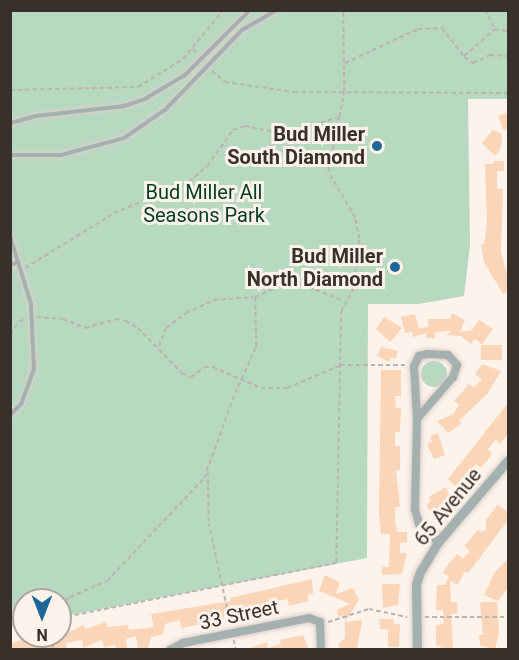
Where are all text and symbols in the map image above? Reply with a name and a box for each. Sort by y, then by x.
place label: Bud Miller South Diamond [227,122,365,169]
marker: Bud Miller South Diamond [370,139,384,153]
park label: Bud Miller All Seasons Park [143,180,265,227]
place label: Bud Miller North Diamond [247,244,383,291]
marker: Bud Miller North Diamond [388,260,402,274]
street label: 65 Avenue [409,463,487,551]
north arrow [12,588,72,648]
street label: 33 Street [197,595,281,635]
text: N [36,625,48,644]

